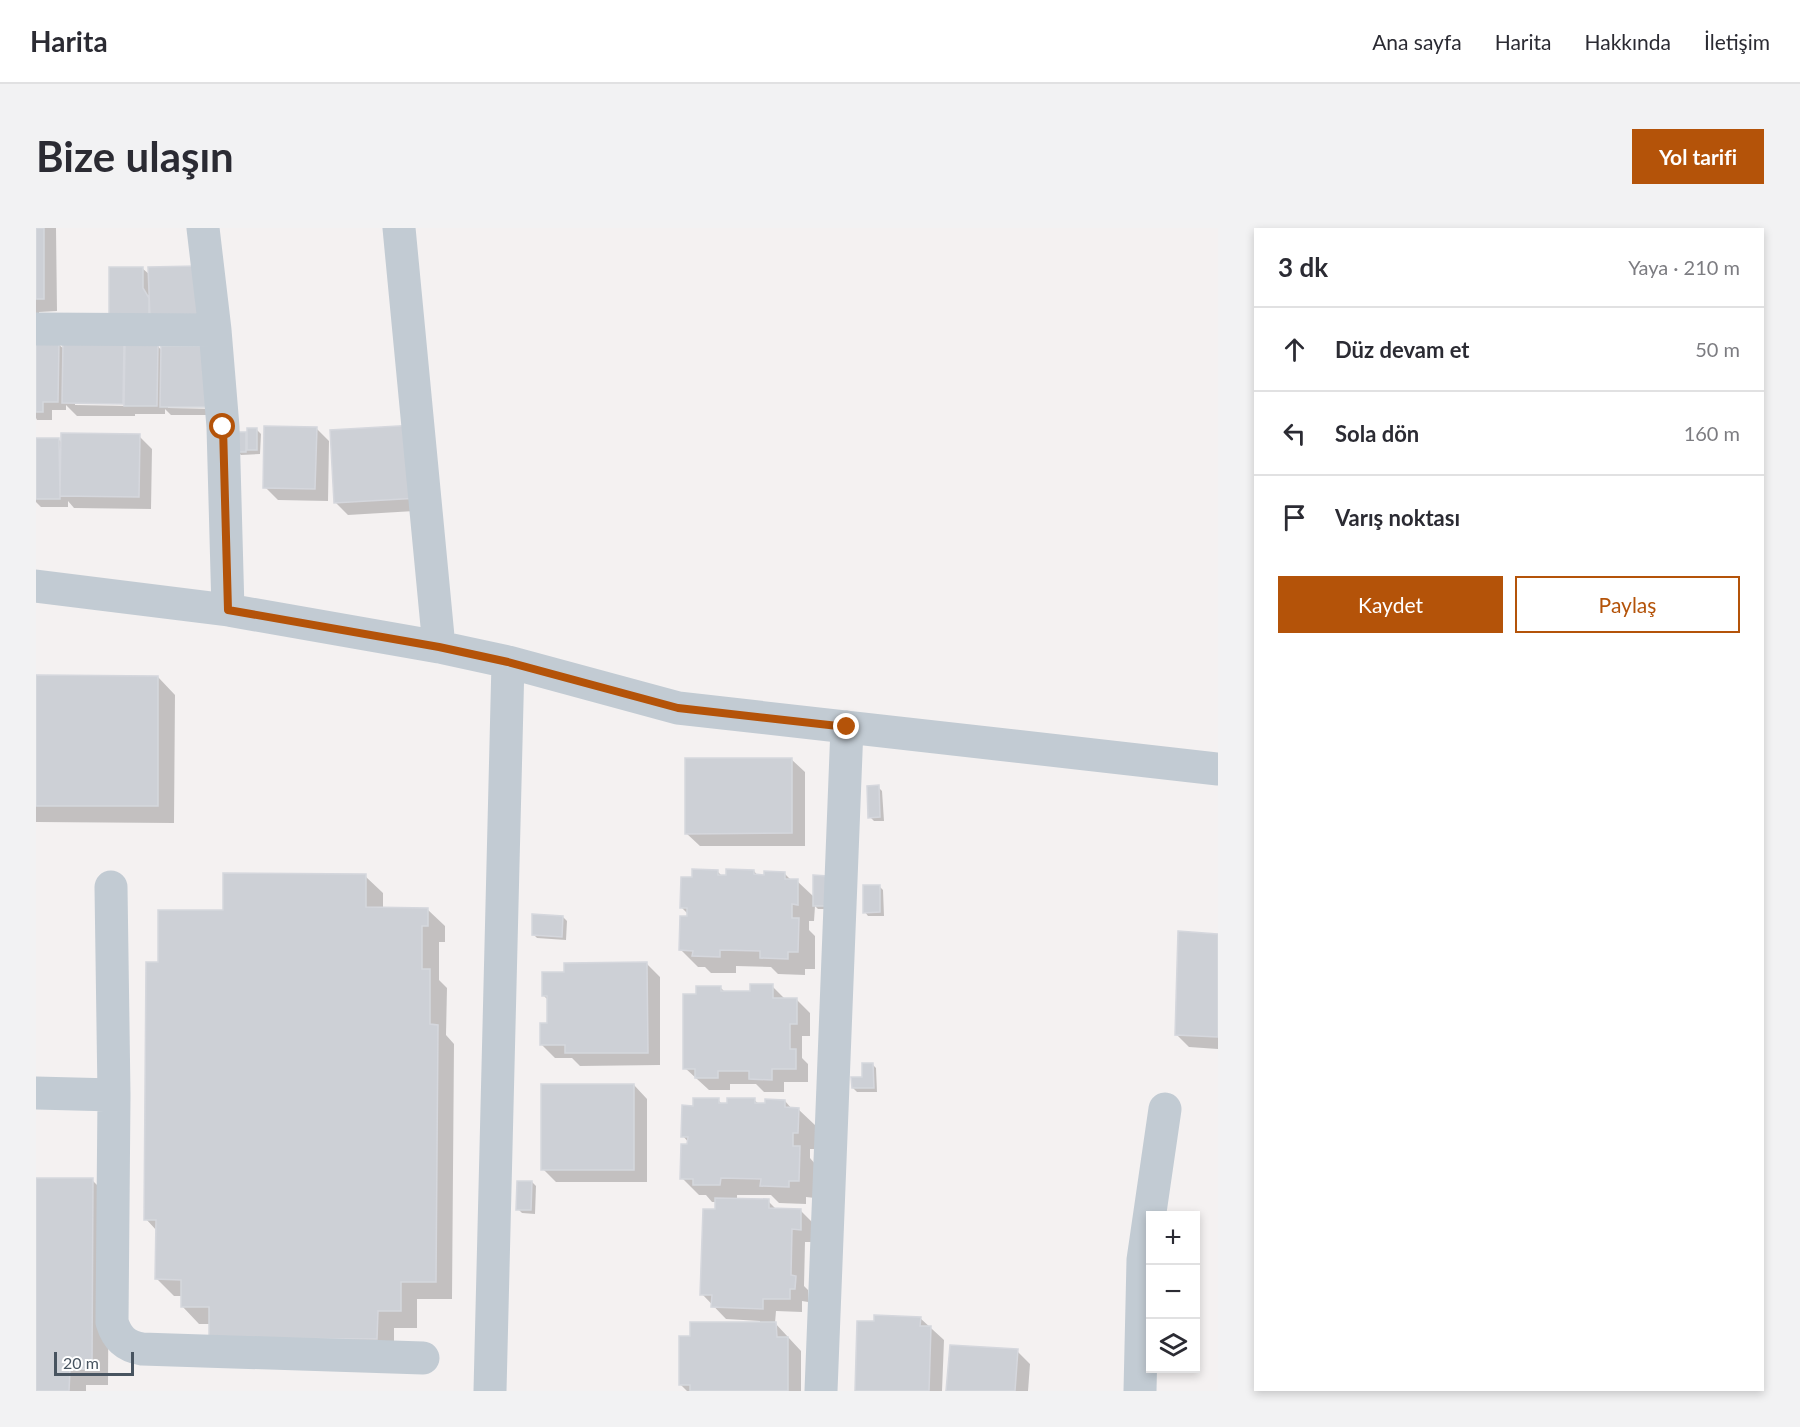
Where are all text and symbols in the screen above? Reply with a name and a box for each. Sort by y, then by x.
text: Harita [30,24,108,58]
text: Ana sayfa [1372,29,1462,54]
text: Harita [1495,29,1551,54]
text: Hakkında [1584,29,1671,54]
text: İletişim [1704,29,1770,54]
button: Yol tarifi [1632,129,1764,184]
text: Bize ulaşın [36,131,234,181]
text: 3 dk [1278,251,1328,283]
text: Yaya · 210 m [1628,255,1740,279]
icon: ahead [1278,333,1311,366]
text: Düz devam et [1335,336,1470,363]
text: 50 m [1695,337,1740,361]
route start [209,413,235,439]
icon: left [1278,417,1311,450]
text: Sola dön [1335,420,1419,447]
text: 160 m [1684,421,1740,445]
icon: arrive [1278,501,1311,534]
text: Varış noktası [1335,504,1460,531]
button: Kaydet [1278,576,1503,633]
button: Paylaş [1515,576,1740,633]
route end [833,713,859,739]
map controls [1146,1211,1200,1373]
button: + [1146,1211,1200,1265]
button: − [1146,1265,1200,1319]
button: layers [1146,1319,1200,1373]
scale bar [54,1349,134,1376]
text: 20 m [63,1353,99,1372]

